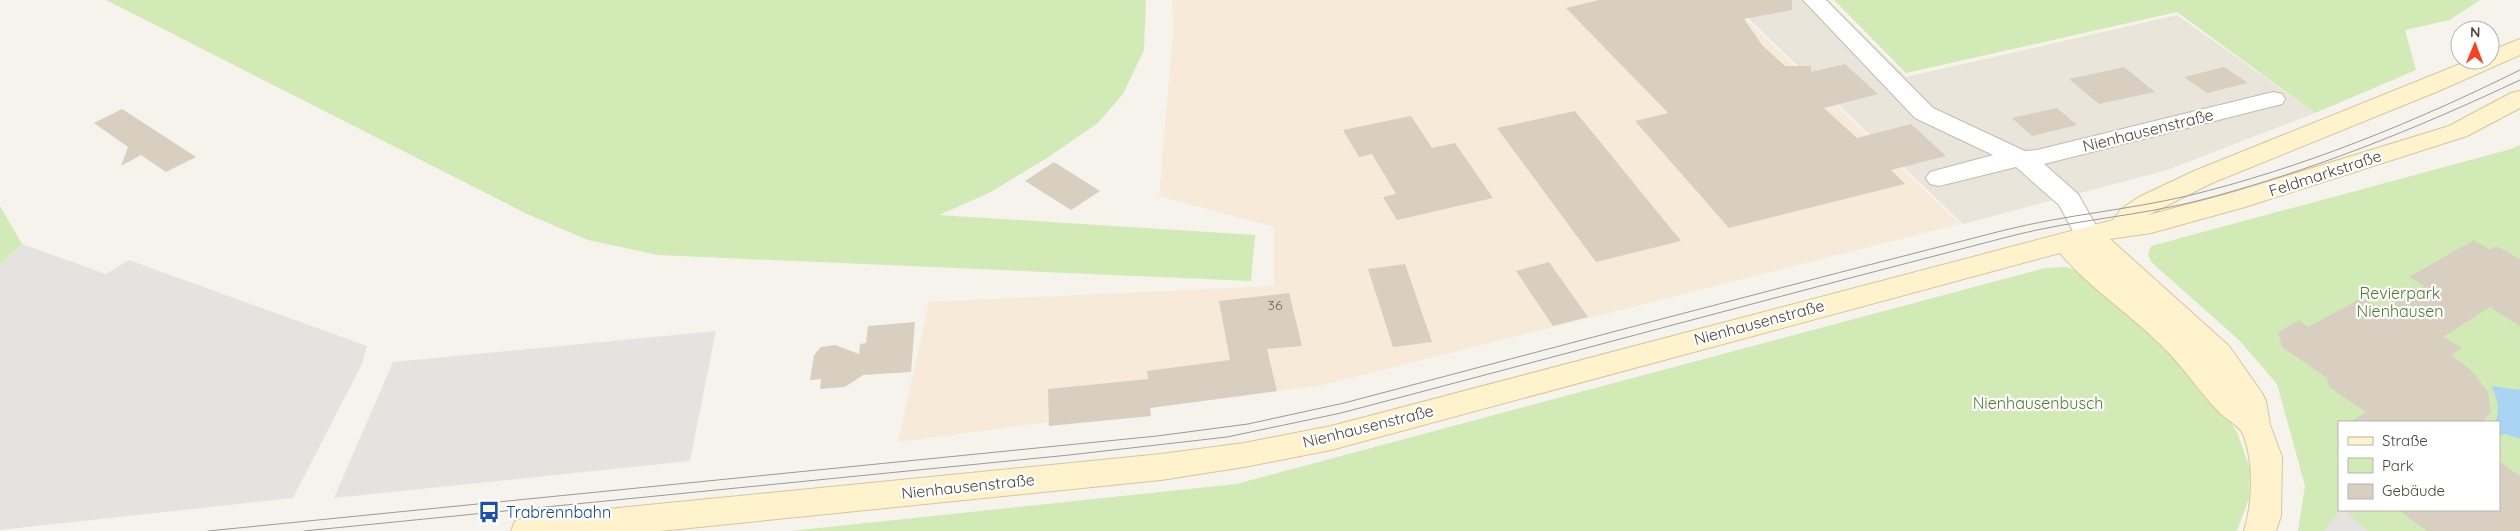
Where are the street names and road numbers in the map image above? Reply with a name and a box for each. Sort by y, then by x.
street label: Nienhausenstraße [2080,104,2216,156]
street label: Feldmarkstraße [2266,145,2384,201]
street label: Nienhausenstraße [1692,295,1826,349]
street label: Nienhausenstraße [1300,400,1436,452]
street label: Nienhausenstraße [900,469,1036,503]

